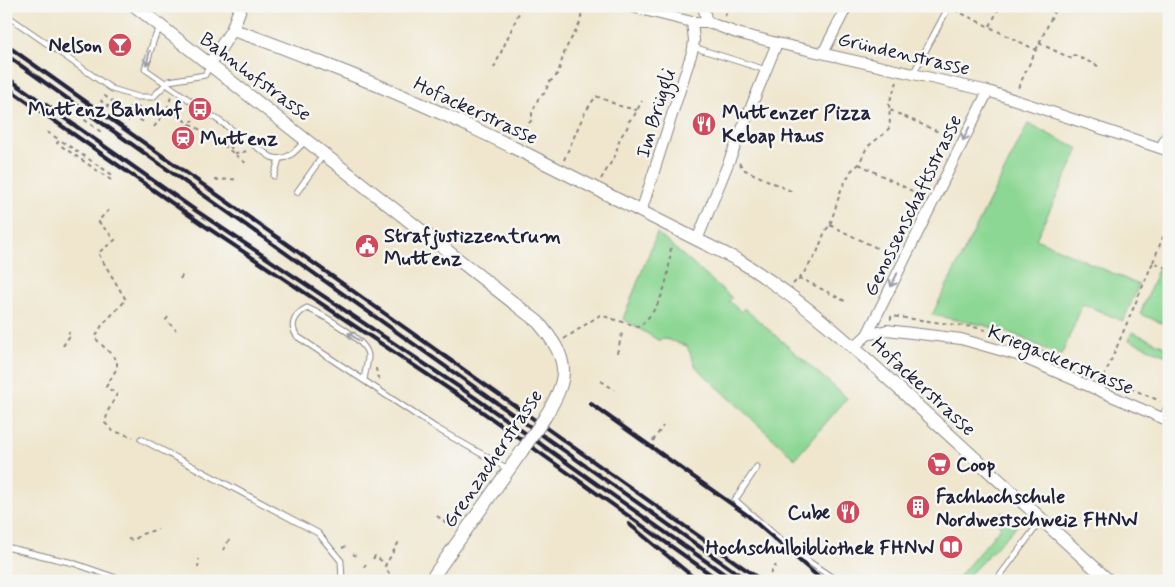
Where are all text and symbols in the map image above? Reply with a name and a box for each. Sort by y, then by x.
street label: Bahnhofstrasse [194,26,317,128]
street label: Gründenstrasse [835,26,972,83]
bar icon: Nelson [107,32,133,58]
place label: Nelson [48,33,102,60]
one-way arrow [143,50,152,66]
street label: Im Brüggli [630,65,685,162]
street label: Hofackerstrasse [409,71,542,152]
bus stop icon: Muttenz Bahnhof [187,96,213,122]
place label: Muttenz Bahnhof [28,97,182,124]
place label: Muttenzer Pizza Kebap Haus [722,100,871,150]
street label: Genossenschaftsstrasse [858,110,969,301]
restaurant icon: Muttenzer Pizza Kebap Haus [691,111,717,137]
station icon: Muttenz [170,125,196,151]
place label: Muttenz [200,126,278,153]
one-way arrow [961,126,971,141]
place label: Strafjustizzentrum Muttenz [384,223,561,273]
public building icon: Strafjustizzentrum Muttenz [354,233,380,259]
one-way arrow [889,272,898,287]
street label: Kriegackerstrasse [983,319,1137,403]
street label: Hofackerstrasse [865,331,981,443]
one-way arrow [347,332,361,342]
street label: Grenzacherstrasse [437,384,550,533]
supermarket icon: Coop [926,451,952,477]
place label: Coop [956,452,995,479]
place label: Fachhochschule Nordwestschweiz FHNW [936,484,1138,534]
building icon: Fachhochschule Nordwestschweiz FHNW [905,494,931,520]
restaurant icon: Cube [835,499,861,525]
place label: Cube [787,500,831,527]
library icon: Hochschulbibliothek FHNW [938,534,964,560]
place label: Hochschulbibliothek FHNW [706,535,934,562]

